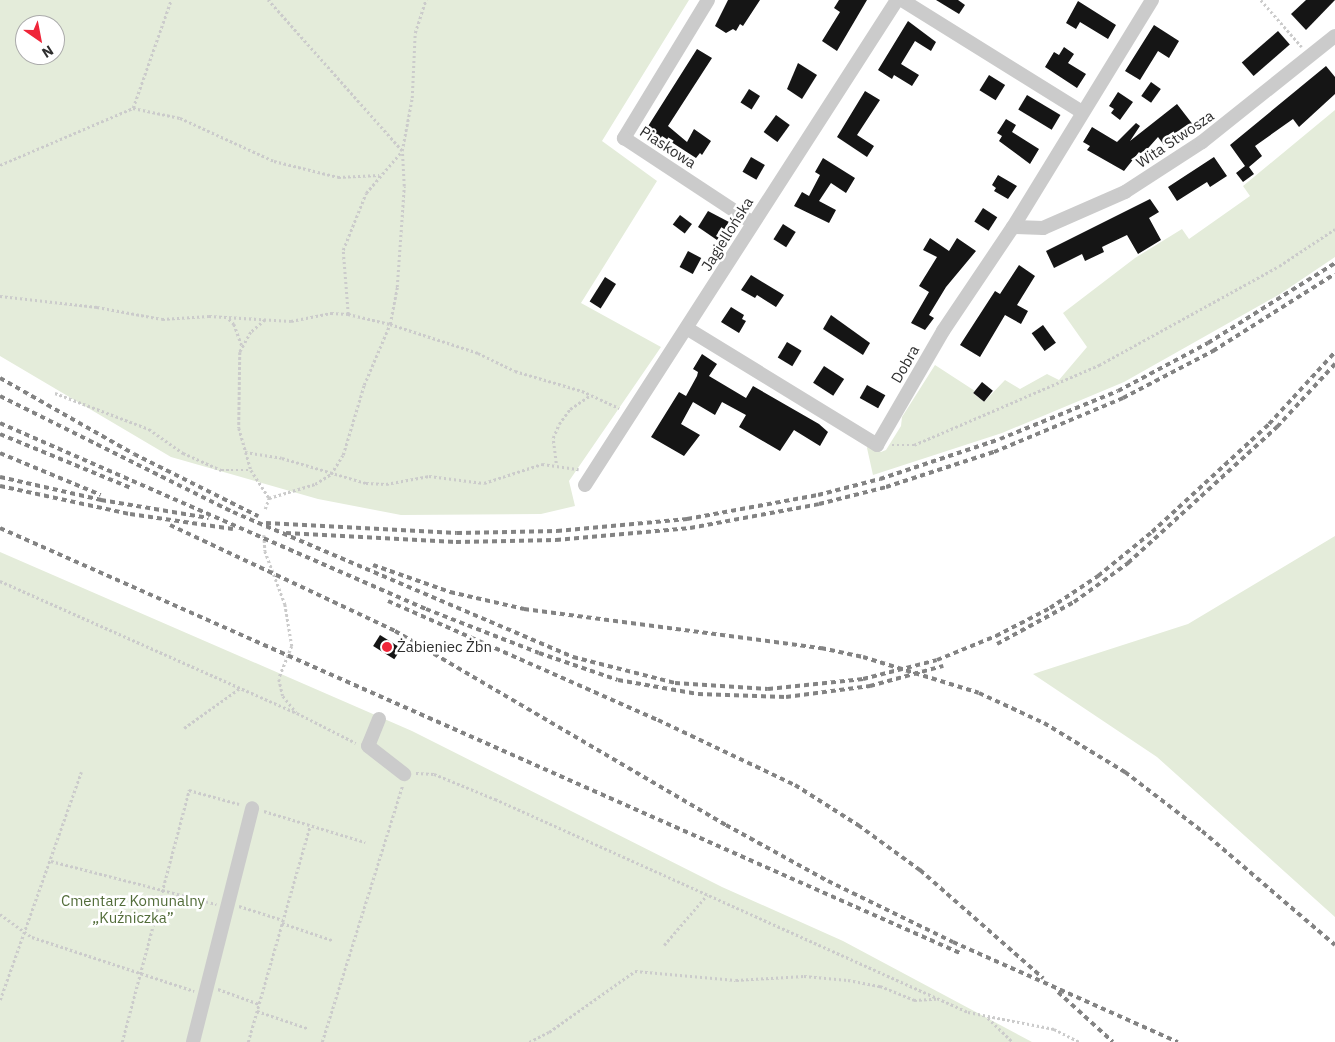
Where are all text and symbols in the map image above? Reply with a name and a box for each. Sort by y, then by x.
north arrow [15,15,65,65]
text: N [38,41,57,62]
street label: Wita Stwosza [1133,106,1217,172]
street label: Piaskowa [636,122,700,172]
street label: Jagiellońska [697,194,757,274]
street label: Dobra [887,342,923,386]
place label: Żabieniec Żbn [397,638,492,656]
marker: Żabieniec Żbn [381,641,393,653]
park label: Cmentarz Komunalny „Kuźniczka” [61,891,205,926]

